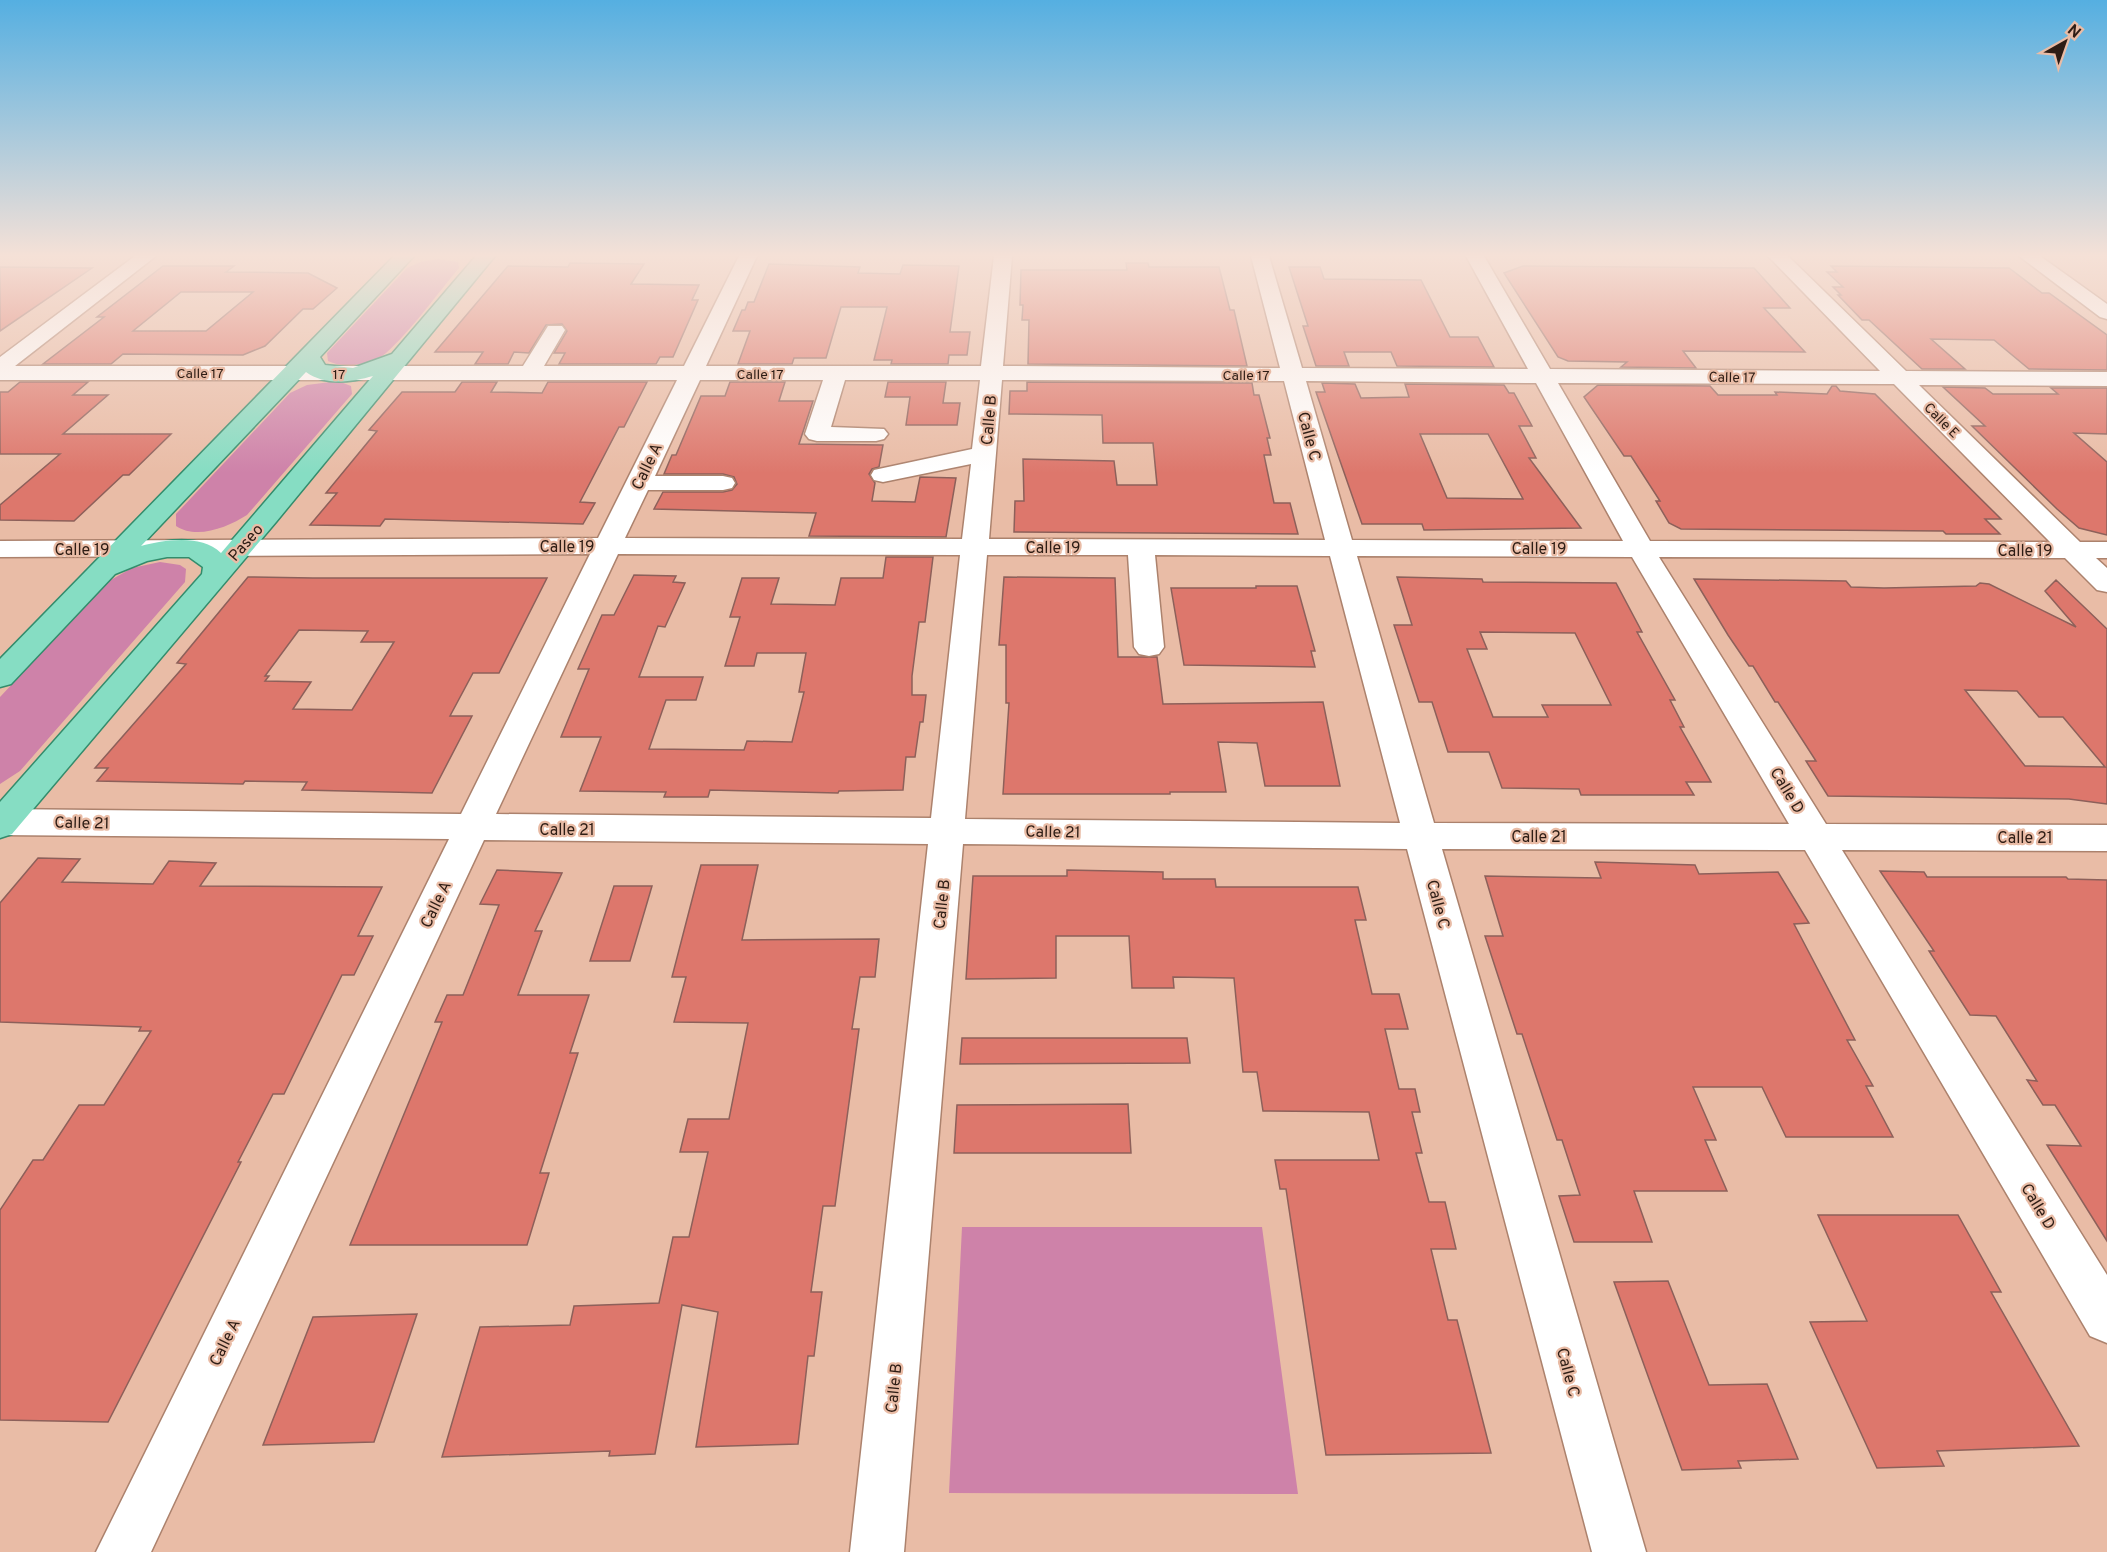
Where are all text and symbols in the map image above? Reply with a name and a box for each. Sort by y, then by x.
north arrow [2035,12,2095,72]
text: N [2063,21,2084,43]
street label: Calle 17 [176,366,224,383]
street label: 17 [333,367,345,384]
street label: Calle 17 [736,367,784,384]
street label: Calle 17 [1222,368,1270,385]
street label: Calle 17 [1708,370,1756,387]
street label: Calle B [978,394,1002,446]
street label: Calle E [1920,400,1962,442]
street label: Calle C [1292,410,1324,463]
street label: Calle A [628,440,668,494]
street label: Paseo [225,520,268,566]
street label: Calle 19 [539,538,595,558]
street label: Calle 19 [1025,539,1081,559]
street label: Calle 19 [1511,540,1567,560]
street label: Calle 19 [54,541,110,561]
street label: Calle 19 [1997,542,2053,562]
street label: Calle D [1765,764,1808,818]
street label: Calle 21 [54,814,110,834]
street label: Calle 21 [539,821,595,841]
street label: Calle 21 [1025,823,1081,843]
street label: Calle 21 [1511,828,1567,848]
street label: Calle 21 [1997,829,2053,849]
street label: Calle A [417,878,457,932]
street label: Calle B [930,878,956,930]
street label: Calle C [1421,878,1453,931]
street label: Calle D [2016,1180,2059,1234]
street label: Calle A [206,1316,246,1370]
street label: Calle C [1551,1346,1583,1399]
street label: Calle B [882,1362,908,1414]

